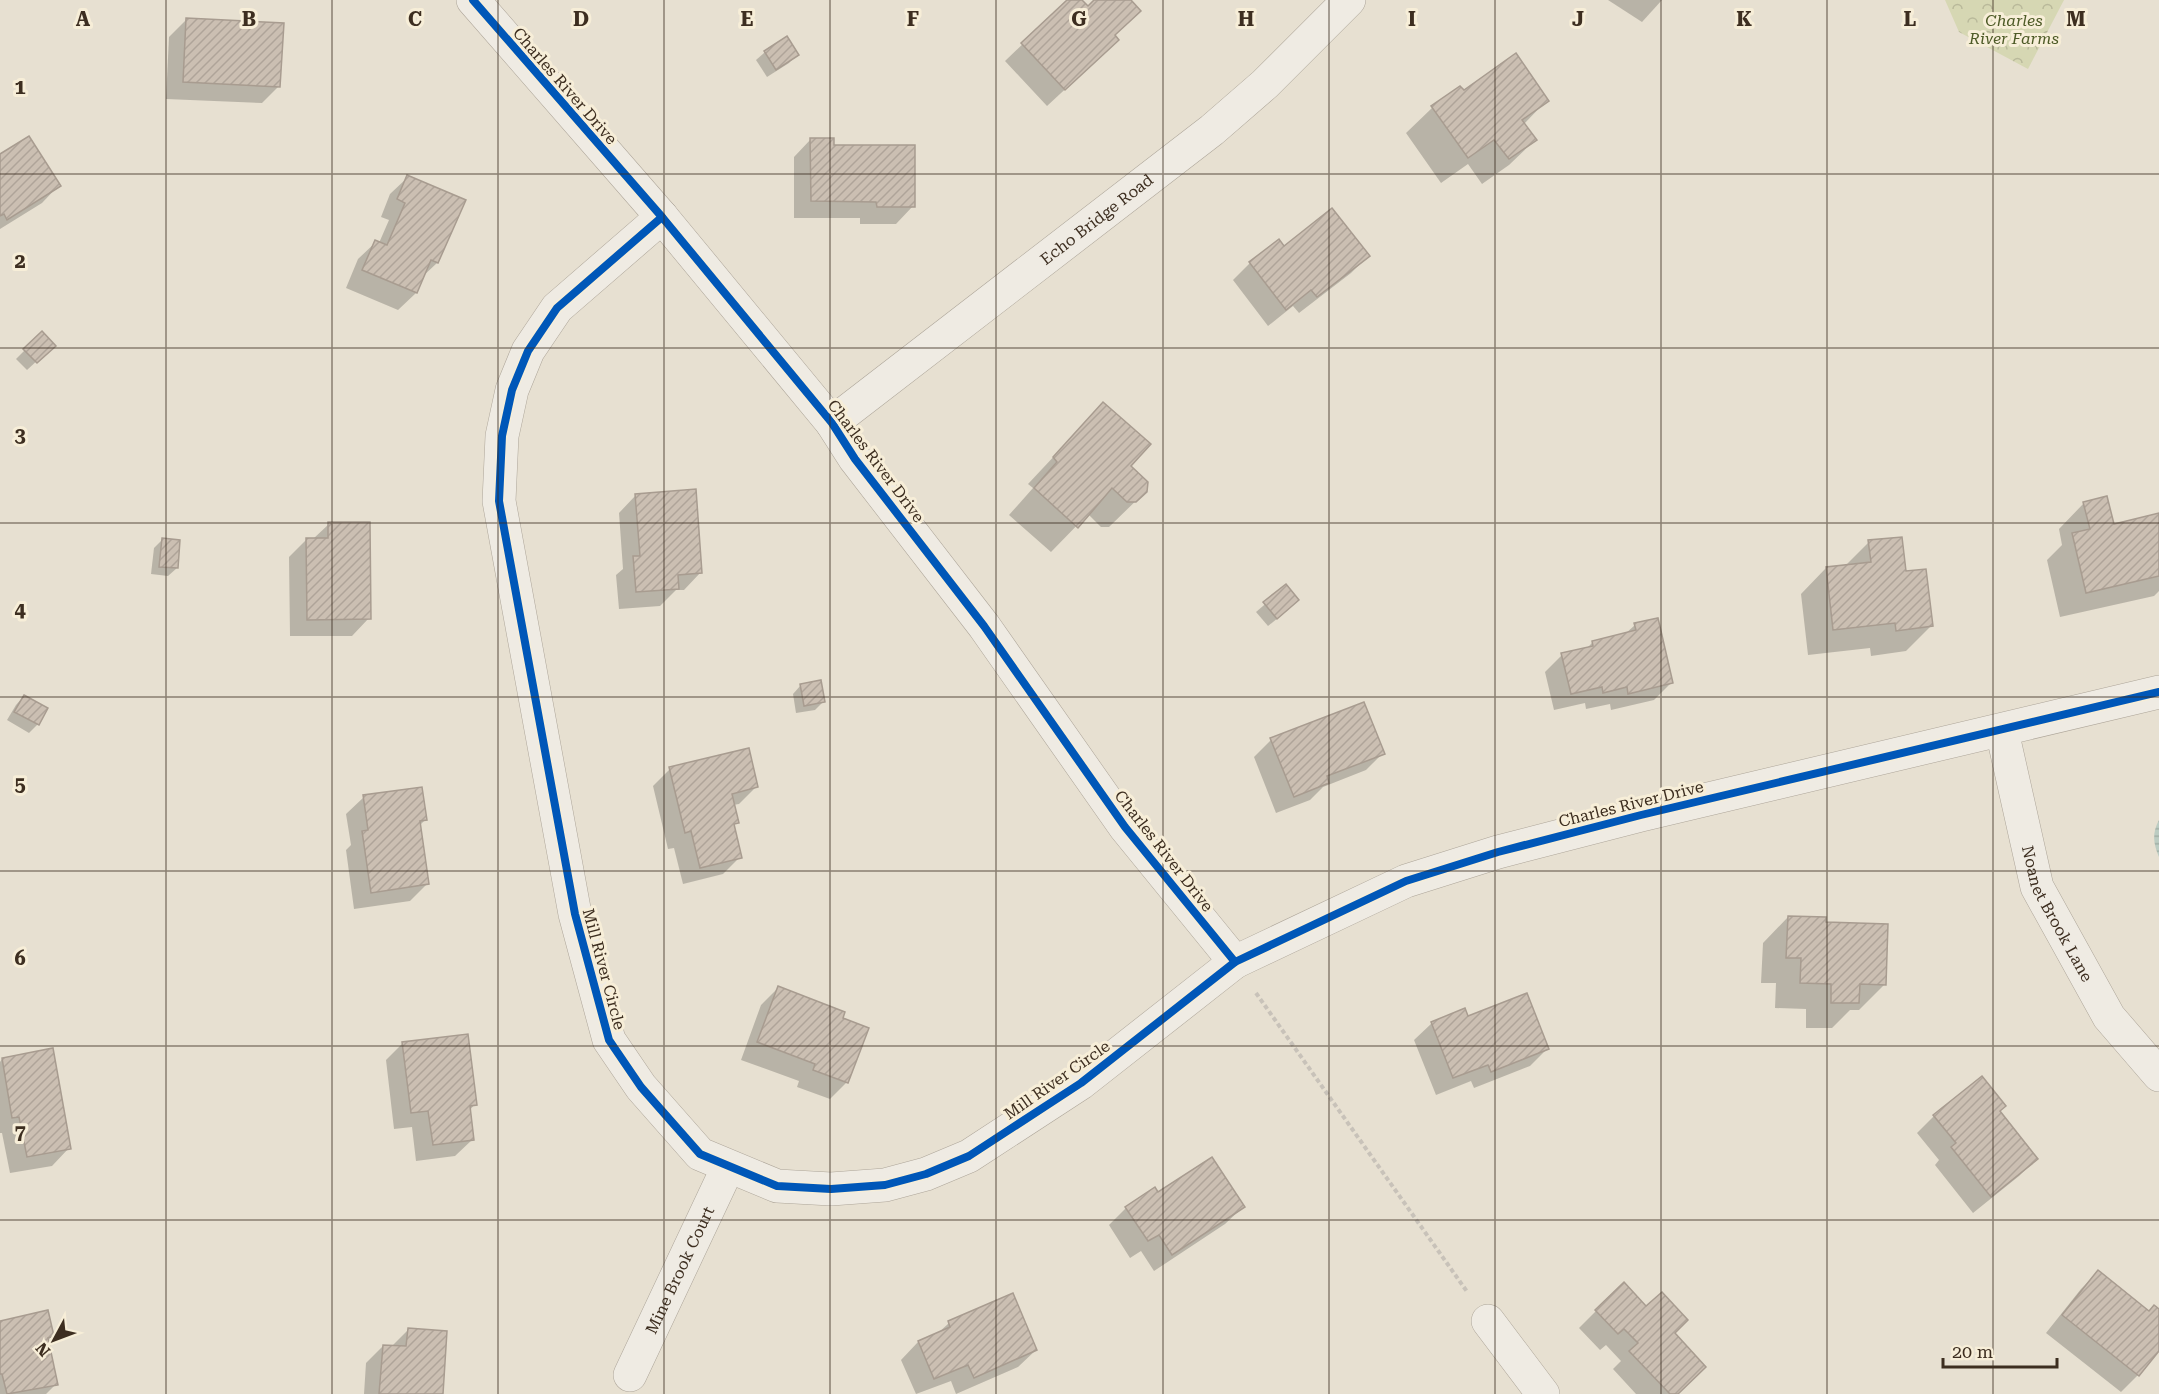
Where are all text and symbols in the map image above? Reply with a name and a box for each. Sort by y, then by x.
text: A [76,7,91,31]
text: B [242,7,256,31]
text: C [408,7,422,31]
text: D [573,7,589,31]
text: E [741,7,754,31]
text: F [907,7,919,31]
text: G [1071,7,1087,31]
text: H [1238,7,1254,31]
text: I [1408,7,1416,31]
text: J [1572,7,1584,31]
text: K [1736,7,1752,31]
text: L [1904,7,1917,31]
text: M [2066,7,2086,31]
park label: Charles River Farms [1968,11,2059,48]
street label: Charles River Drive [509,24,621,149]
text: 1 [14,75,26,99]
street label: Echo Bridge Road [1036,170,1157,268]
text: 2 [14,249,26,273]
street label: Charles River Drive [824,396,928,526]
text: 3 [14,423,26,447]
text: 4 [14,598,26,622]
text: 5 [14,772,26,796]
street label: Charles River Drive [1557,777,1706,831]
street label: Charles River Drive [1111,787,1217,916]
street label: Noanet Brook Lane [2018,844,2097,985]
street label: Mill River Circle [579,906,629,1032]
text: 6 [14,946,26,970]
street label: Mill River Circle [1000,1036,1114,1124]
text: 7 [14,1120,26,1144]
street label: Mine Brook Court [641,1203,718,1337]
north arrow [24,1310,84,1370]
scale bar [1943,1331,2057,1369]
text: N [32,1339,54,1360]
text: 20 m [1952,1341,1993,1362]

